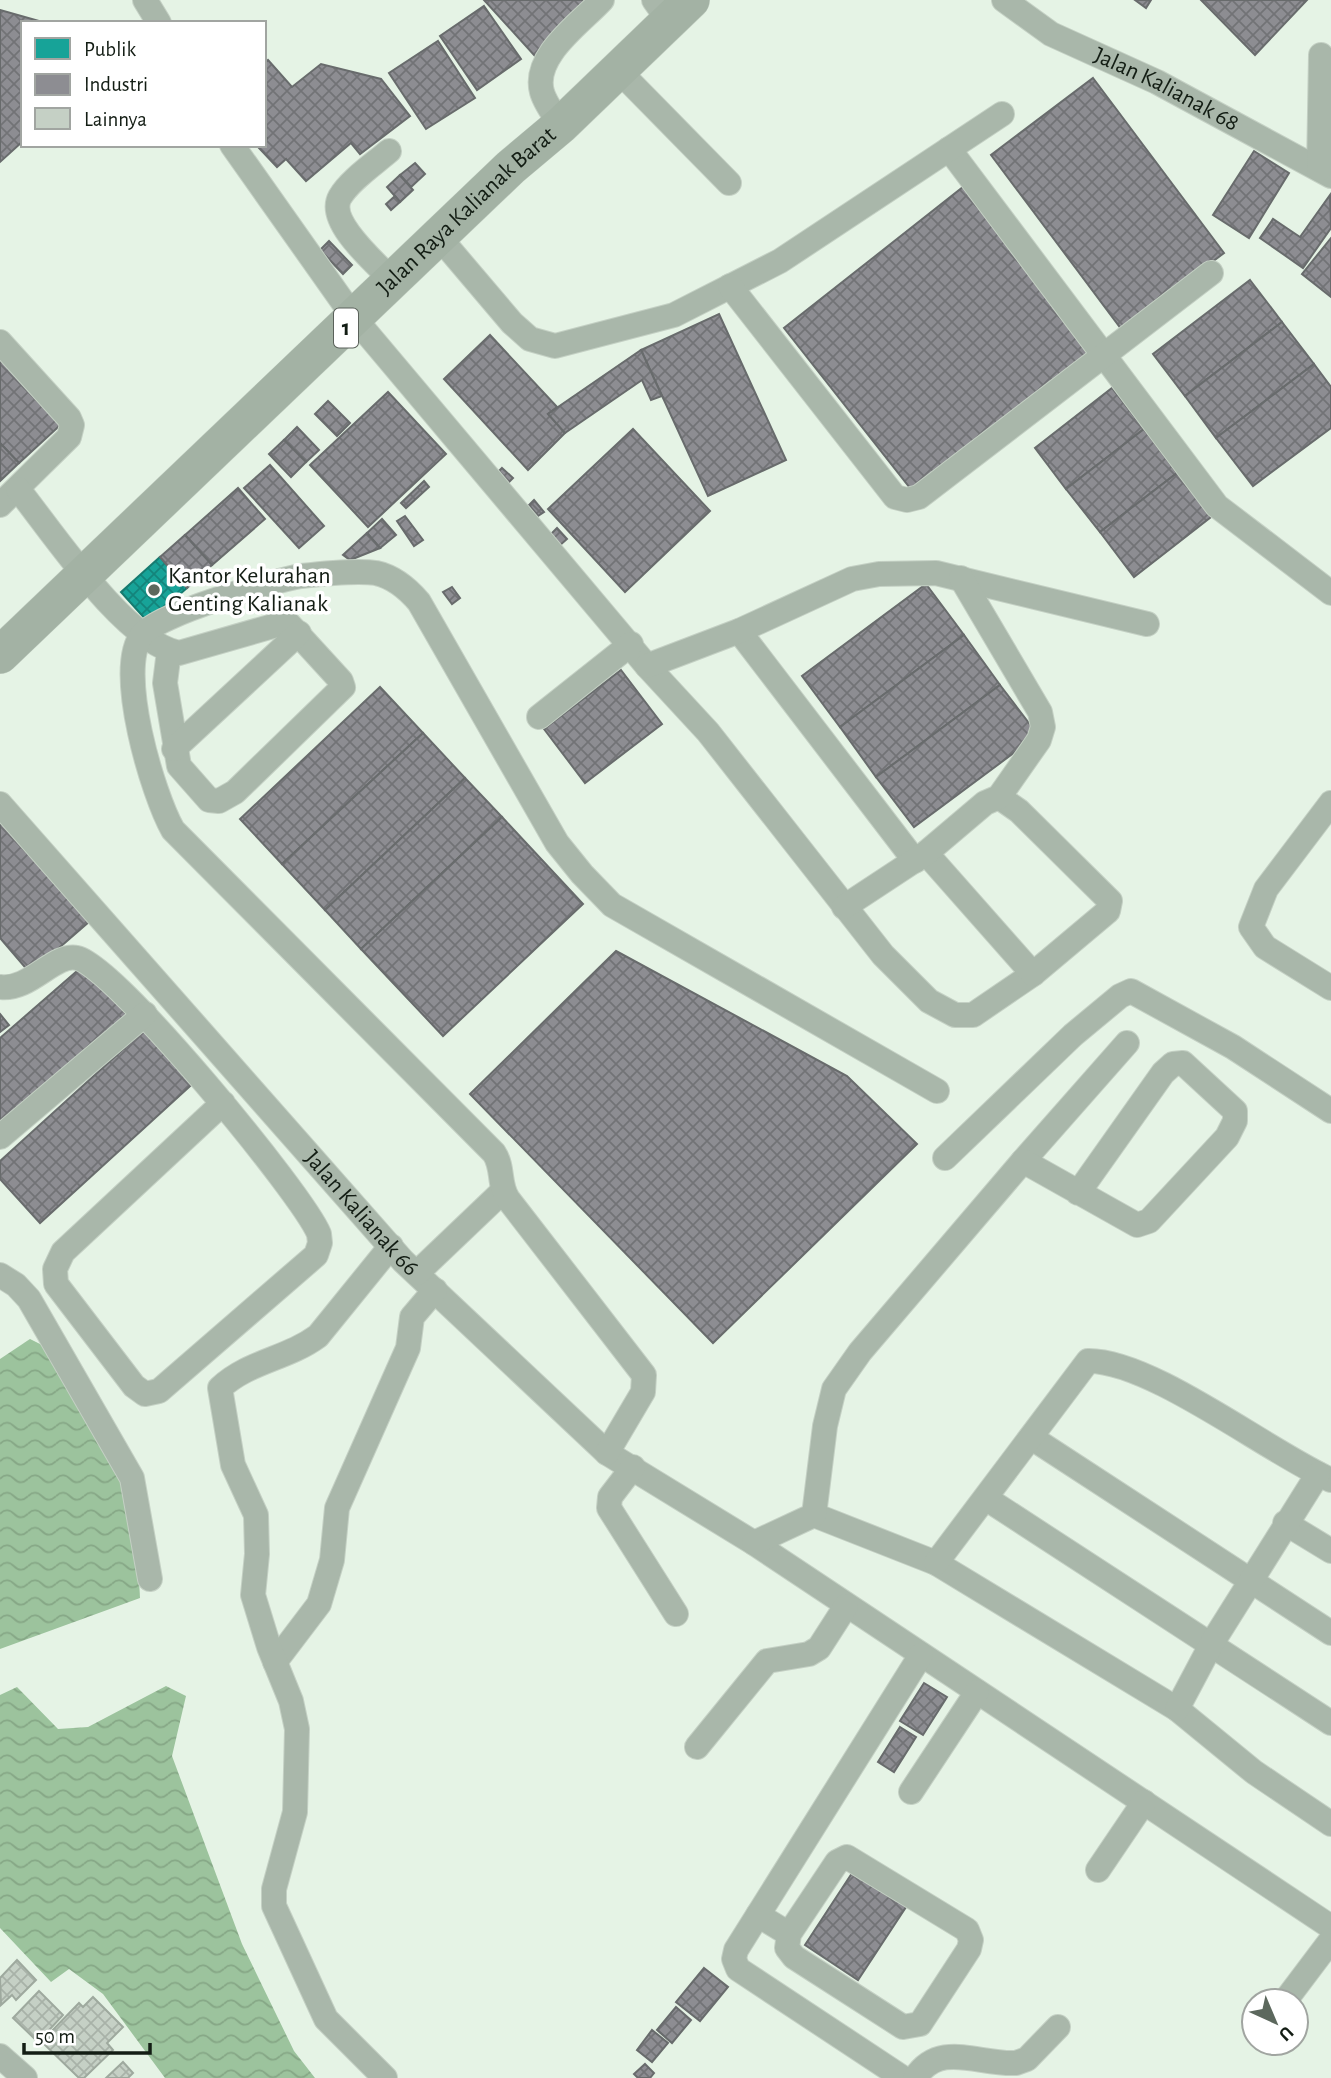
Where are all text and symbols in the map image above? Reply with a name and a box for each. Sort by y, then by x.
legend [21,21,266,147]
text: Publik [84,39,136,60]
street label: Jalan Kalianak 68 [1090,43,1243,136]
text: Industri [84,74,148,95]
text: Lainnya [84,109,147,130]
street label: Jalan Raya Kalianak Barat [373,122,561,300]
road number: 1 [334,308,358,348]
place label: Kantor Kelurahan Genting Kalianak [168,564,331,616]
marker: Kantor Kelurahan Genting Kalianak [146,582,162,598]
street label: Jalan Kalianak 66 [300,1146,423,1281]
north arrow [1240,1987,1310,2057]
scale bar [24,2011,150,2056]
text: U [1275,2022,1297,2044]
text: 50 m [35,2026,75,2047]

